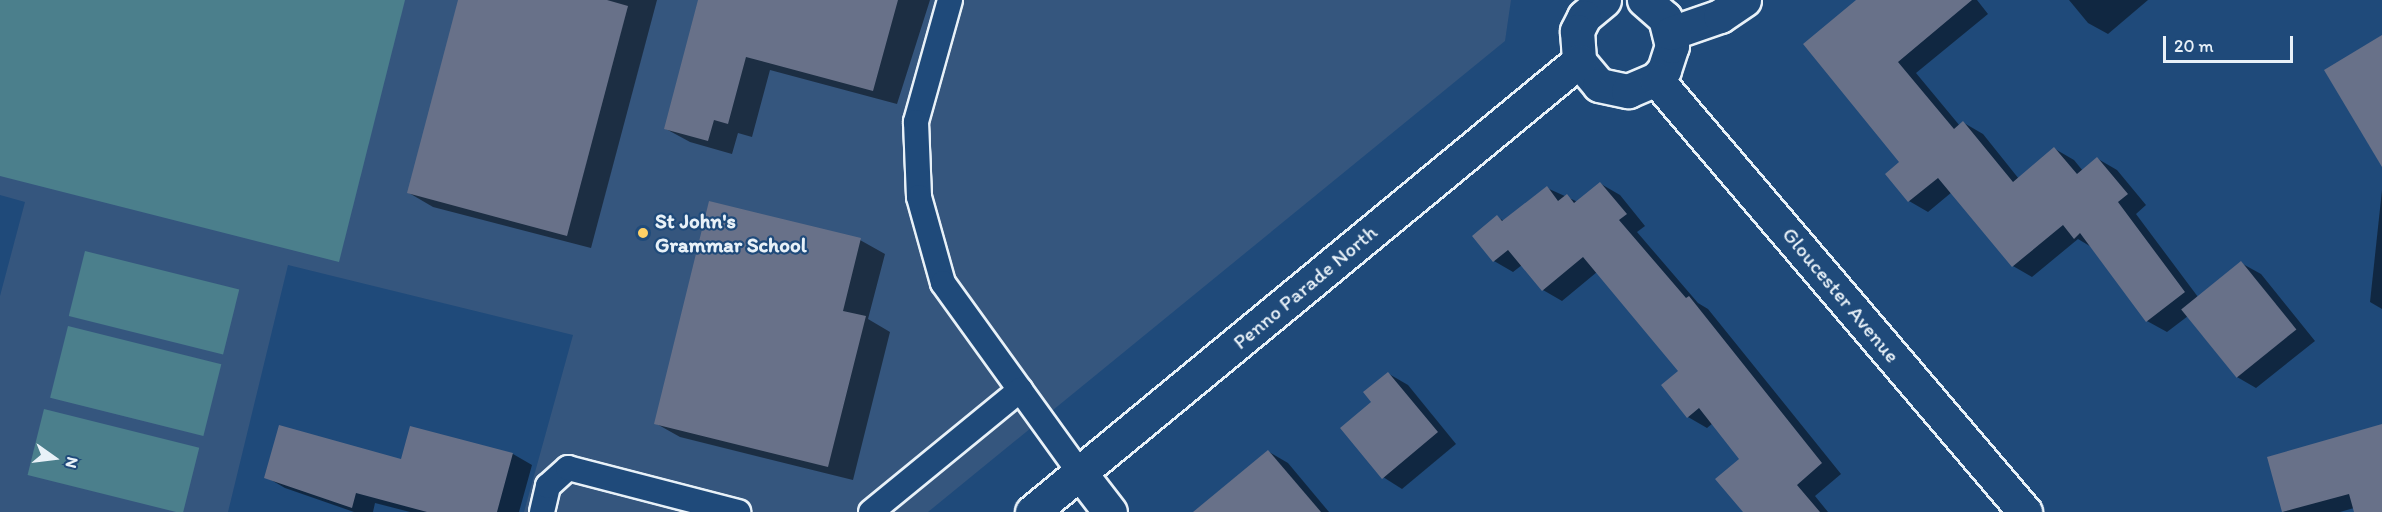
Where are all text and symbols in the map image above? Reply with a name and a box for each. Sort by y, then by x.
scale bar [2166,24,2296,62]
text: 20 m [2174,35,2214,57]
place label: St John's Grammar School [655,208,806,258]
street label: Penno Parade North [1228,220,1382,354]
street label: Gloucester Avenue [1777,223,1905,367]
marker: St John's Grammar School [636,226,650,240]
north arrow [24,428,84,488]
text: N [61,455,82,470]

